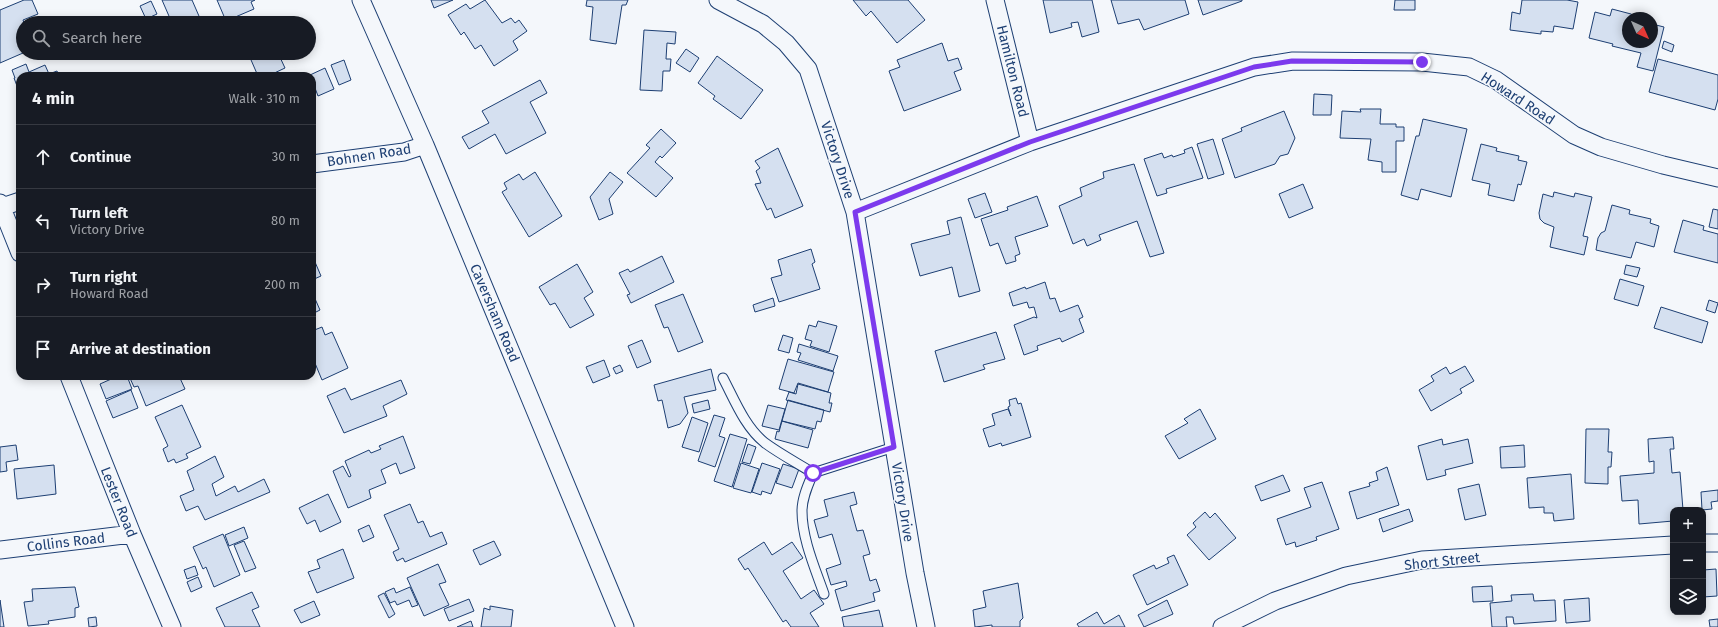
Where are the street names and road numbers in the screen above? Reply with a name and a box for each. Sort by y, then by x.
street label: Hamilton Road [993,23,1032,119]
street label: Howard Road [1478,68,1558,129]
street label: Victory Drive [817,119,858,201]
street label: Bohnen Road [326,140,412,171]
street label: Caversham Road [466,261,523,365]
street label: Victory Drive [888,461,917,543]
street label: Lester Road [97,464,140,540]
street label: Collins Road [26,529,106,556]
street label: Short Street [1403,549,1482,574]

